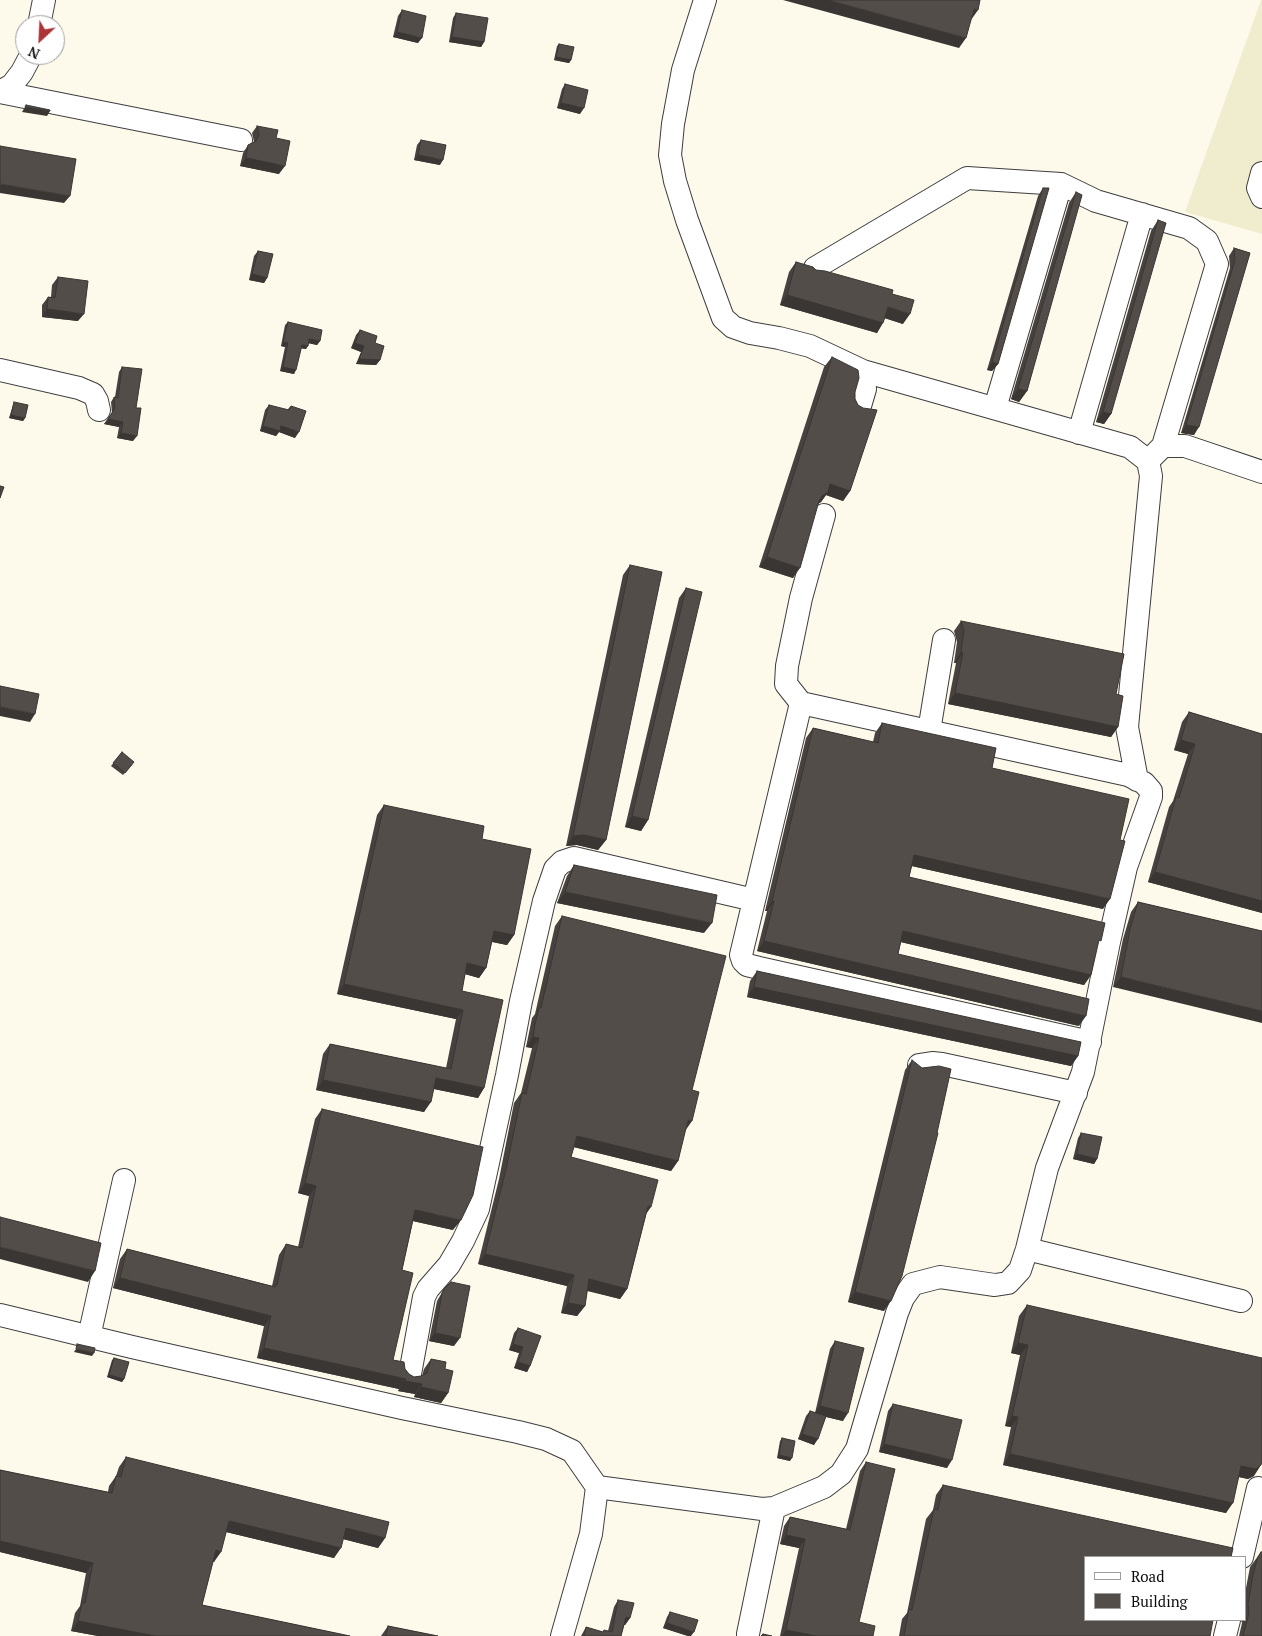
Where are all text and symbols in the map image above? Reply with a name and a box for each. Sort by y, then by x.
north arrow [15,15,65,65]
text: N [25,42,43,64]
legend [1084,1556,1247,1621]
text: Road [1131,1566,1164,1586]
text: Building [1131,1591,1188,1611]

